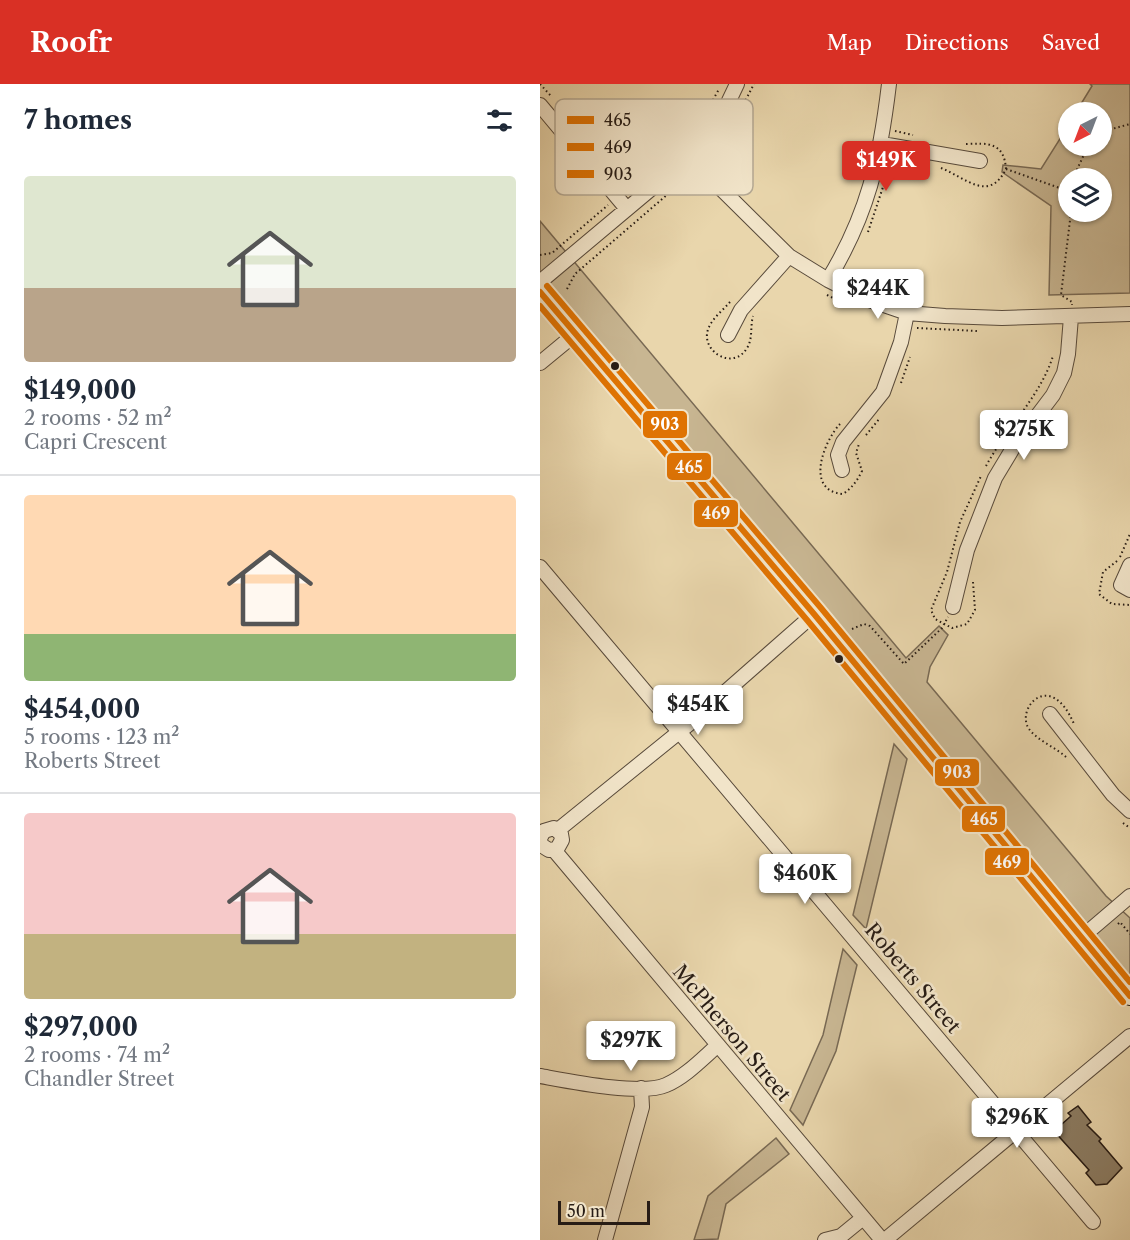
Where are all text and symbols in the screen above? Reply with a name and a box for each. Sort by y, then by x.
text: Roofr [30,25,112,59]
text: Map [827,30,872,55]
text: Directions [905,30,1009,55]
text: Saved [1042,30,1100,55]
legend [555,99,753,195]
north arrow [1058,102,1112,156]
map controls [1058,102,1112,222]
text: 7 homes [24,104,132,136]
icon: filters [483,104,516,137]
text: 465 [604,110,631,130]
text: 469 [604,137,632,157]
pin: $149K [844,141,928,192]
text: $149K [856,148,916,172]
text: 903 [604,164,632,184]
button: layers [1058,168,1112,222]
icon: home [216,215,324,323]
pin: $244K [836,269,920,320]
text: $244K [847,276,909,300]
unlabelled marker [609,360,621,372]
text: $149,000 [24,374,137,406]
text: 2 rooms · 52 m² [24,406,172,430]
line badge: 903 [642,410,688,439]
pin: $275K [982,410,1066,461]
text: 903 [651,414,679,434]
text: $275K [994,417,1054,441]
text: Capri Crescent [24,430,167,454]
line badge: 465 [666,452,712,481]
text: 465 [675,457,703,477]
line badge: 469 [693,499,739,528]
text: 469 [702,503,730,523]
icon: home [216,534,324,642]
unlabelled marker [833,653,845,665]
pin: $454K [656,685,740,736]
text: $454K [667,692,729,716]
text: $454,000 [24,693,140,725]
text: 5 rooms · 123 m² [24,725,180,749]
text: Roberts Street [24,749,160,773]
line badge: 903 [934,758,980,787]
text: 903 [943,762,971,782]
line badge: 465 [961,805,1006,833]
text: 465 [970,809,998,829]
line badge: 469 [984,847,1030,876]
icon: home [216,852,324,960]
text: 469 [993,852,1021,872]
pin: $460K [763,854,847,905]
text: $460K [773,861,837,885]
street label: Roberts Street [860,918,966,1038]
street label: McPherson Street [668,960,796,1106]
text: $297,000 [24,1011,138,1043]
pin: $297K [589,1021,673,1072]
text: $297K [600,1028,662,1052]
text: 2 rooms · 74 m² [24,1043,170,1067]
text: Chandler Street [24,1067,174,1091]
pin: $296K [975,1098,1059,1149]
text: $296K [986,1105,1048,1129]
scale bar [558,1198,650,1226]
text: 50 m [567,1201,605,1221]

